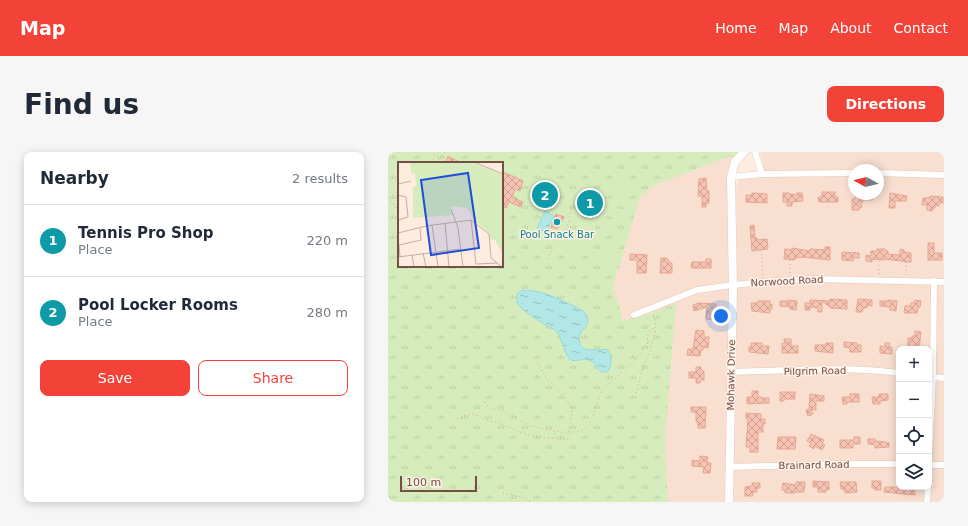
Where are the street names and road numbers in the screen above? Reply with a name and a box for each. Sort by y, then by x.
street label: Norwood Road [750,274,824,288]
street label: Mohawk Drive [725,339,737,411]
street label: Pilgrim Road [784,365,846,377]
street label: Brainard Road [778,459,850,471]

